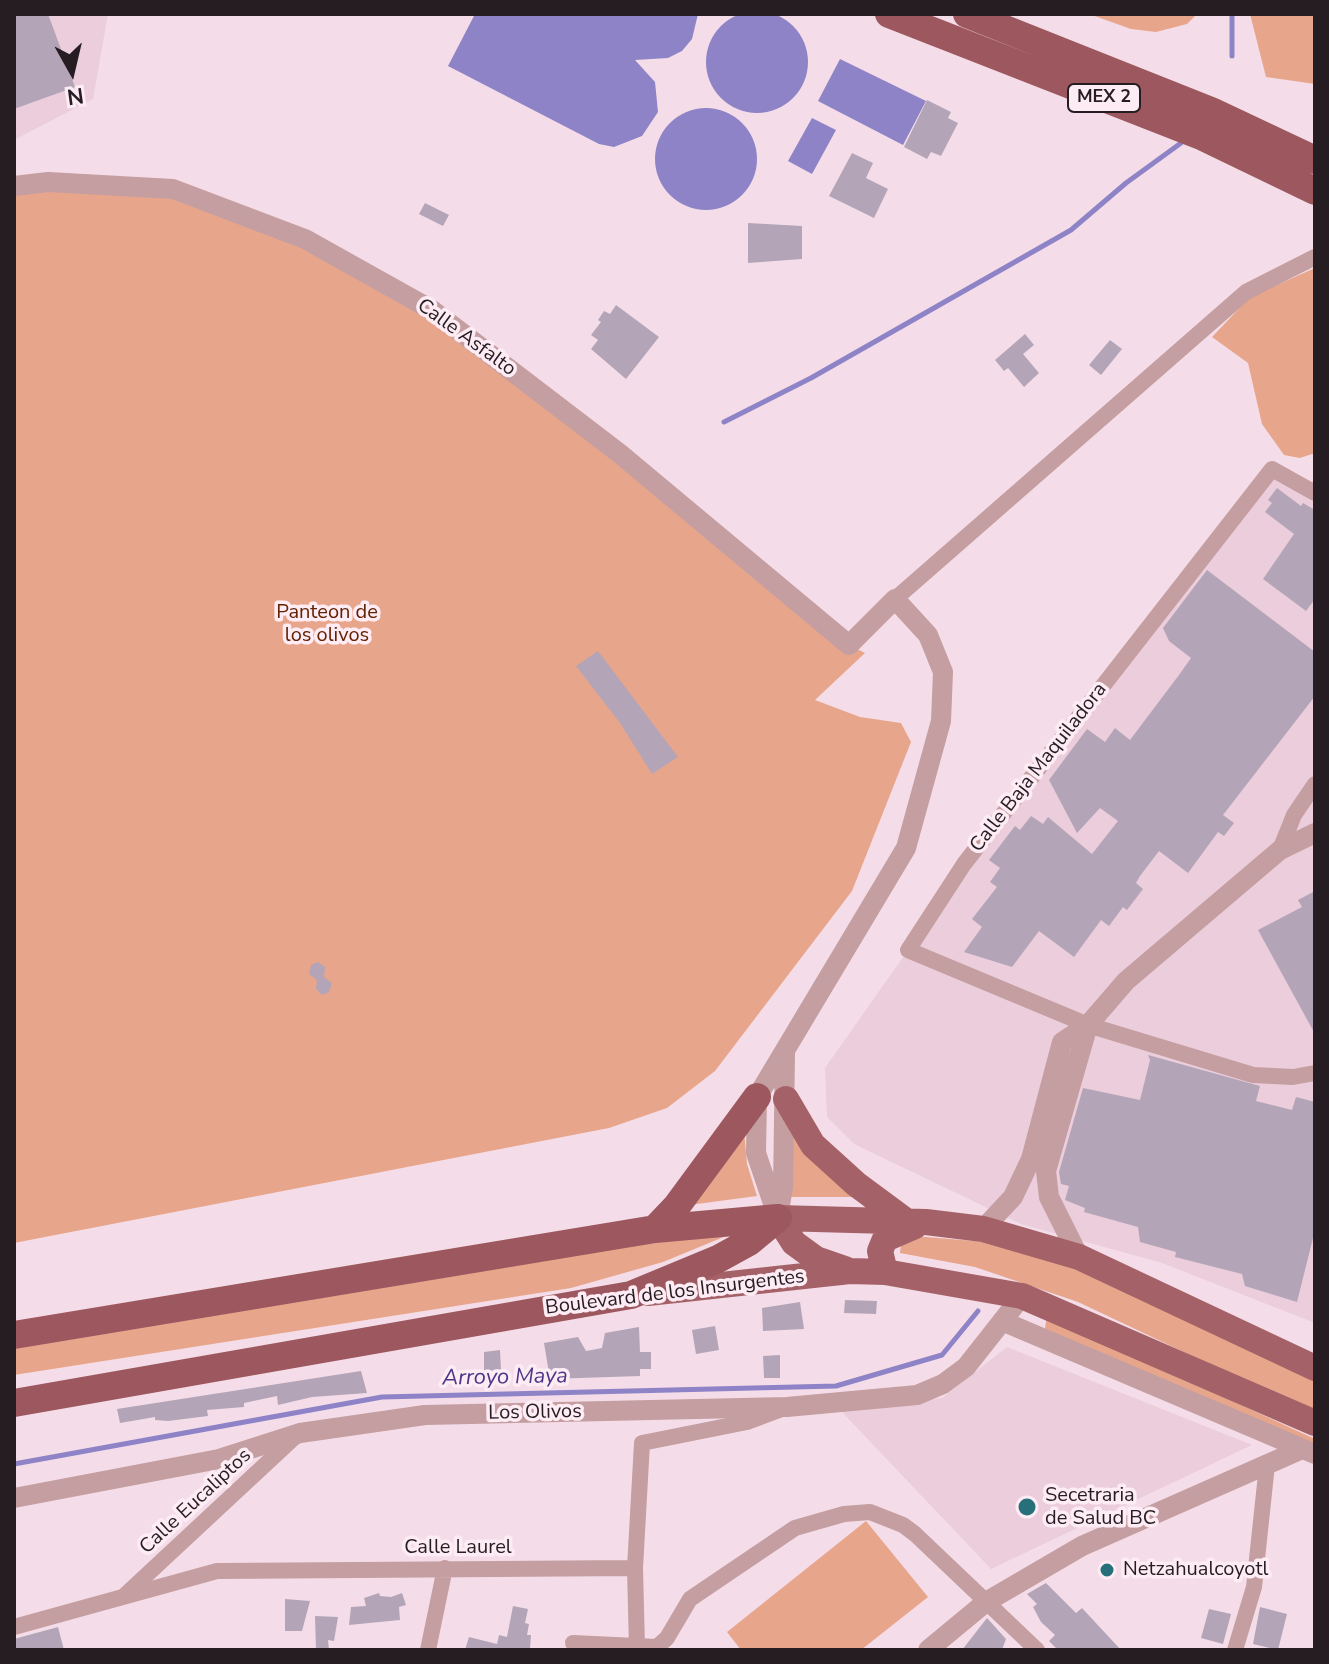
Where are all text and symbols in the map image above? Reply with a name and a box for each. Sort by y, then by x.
north arrow [32,32,112,112]
text: N [65,80,86,112]
road number: MEX 2 [1068,84,1140,112]
street label: Calle Asfalto [412,294,520,382]
park label: Panteon de los olivos [276,601,378,648]
street label: Calle Baja Maquiladora [966,679,1112,857]
street label: Boulevard de los Insurgentes [544,1265,806,1321]
water label: Arroyo Maya [442,1364,568,1392]
street label: Los Olivos [488,1400,582,1426]
street label: Calle Eucaliptos [135,1444,257,1560]
place label: Secetraria de Salud BC [1045,1484,1156,1531]
marker: Secetraria de Salud BC [1016,1496,1038,1518]
street label: Calle Laurel [404,1536,512,1560]
place label: Netzahualcoyotl [1123,1558,1268,1582]
marker: Netzahualcoyotl [1098,1561,1116,1579]

